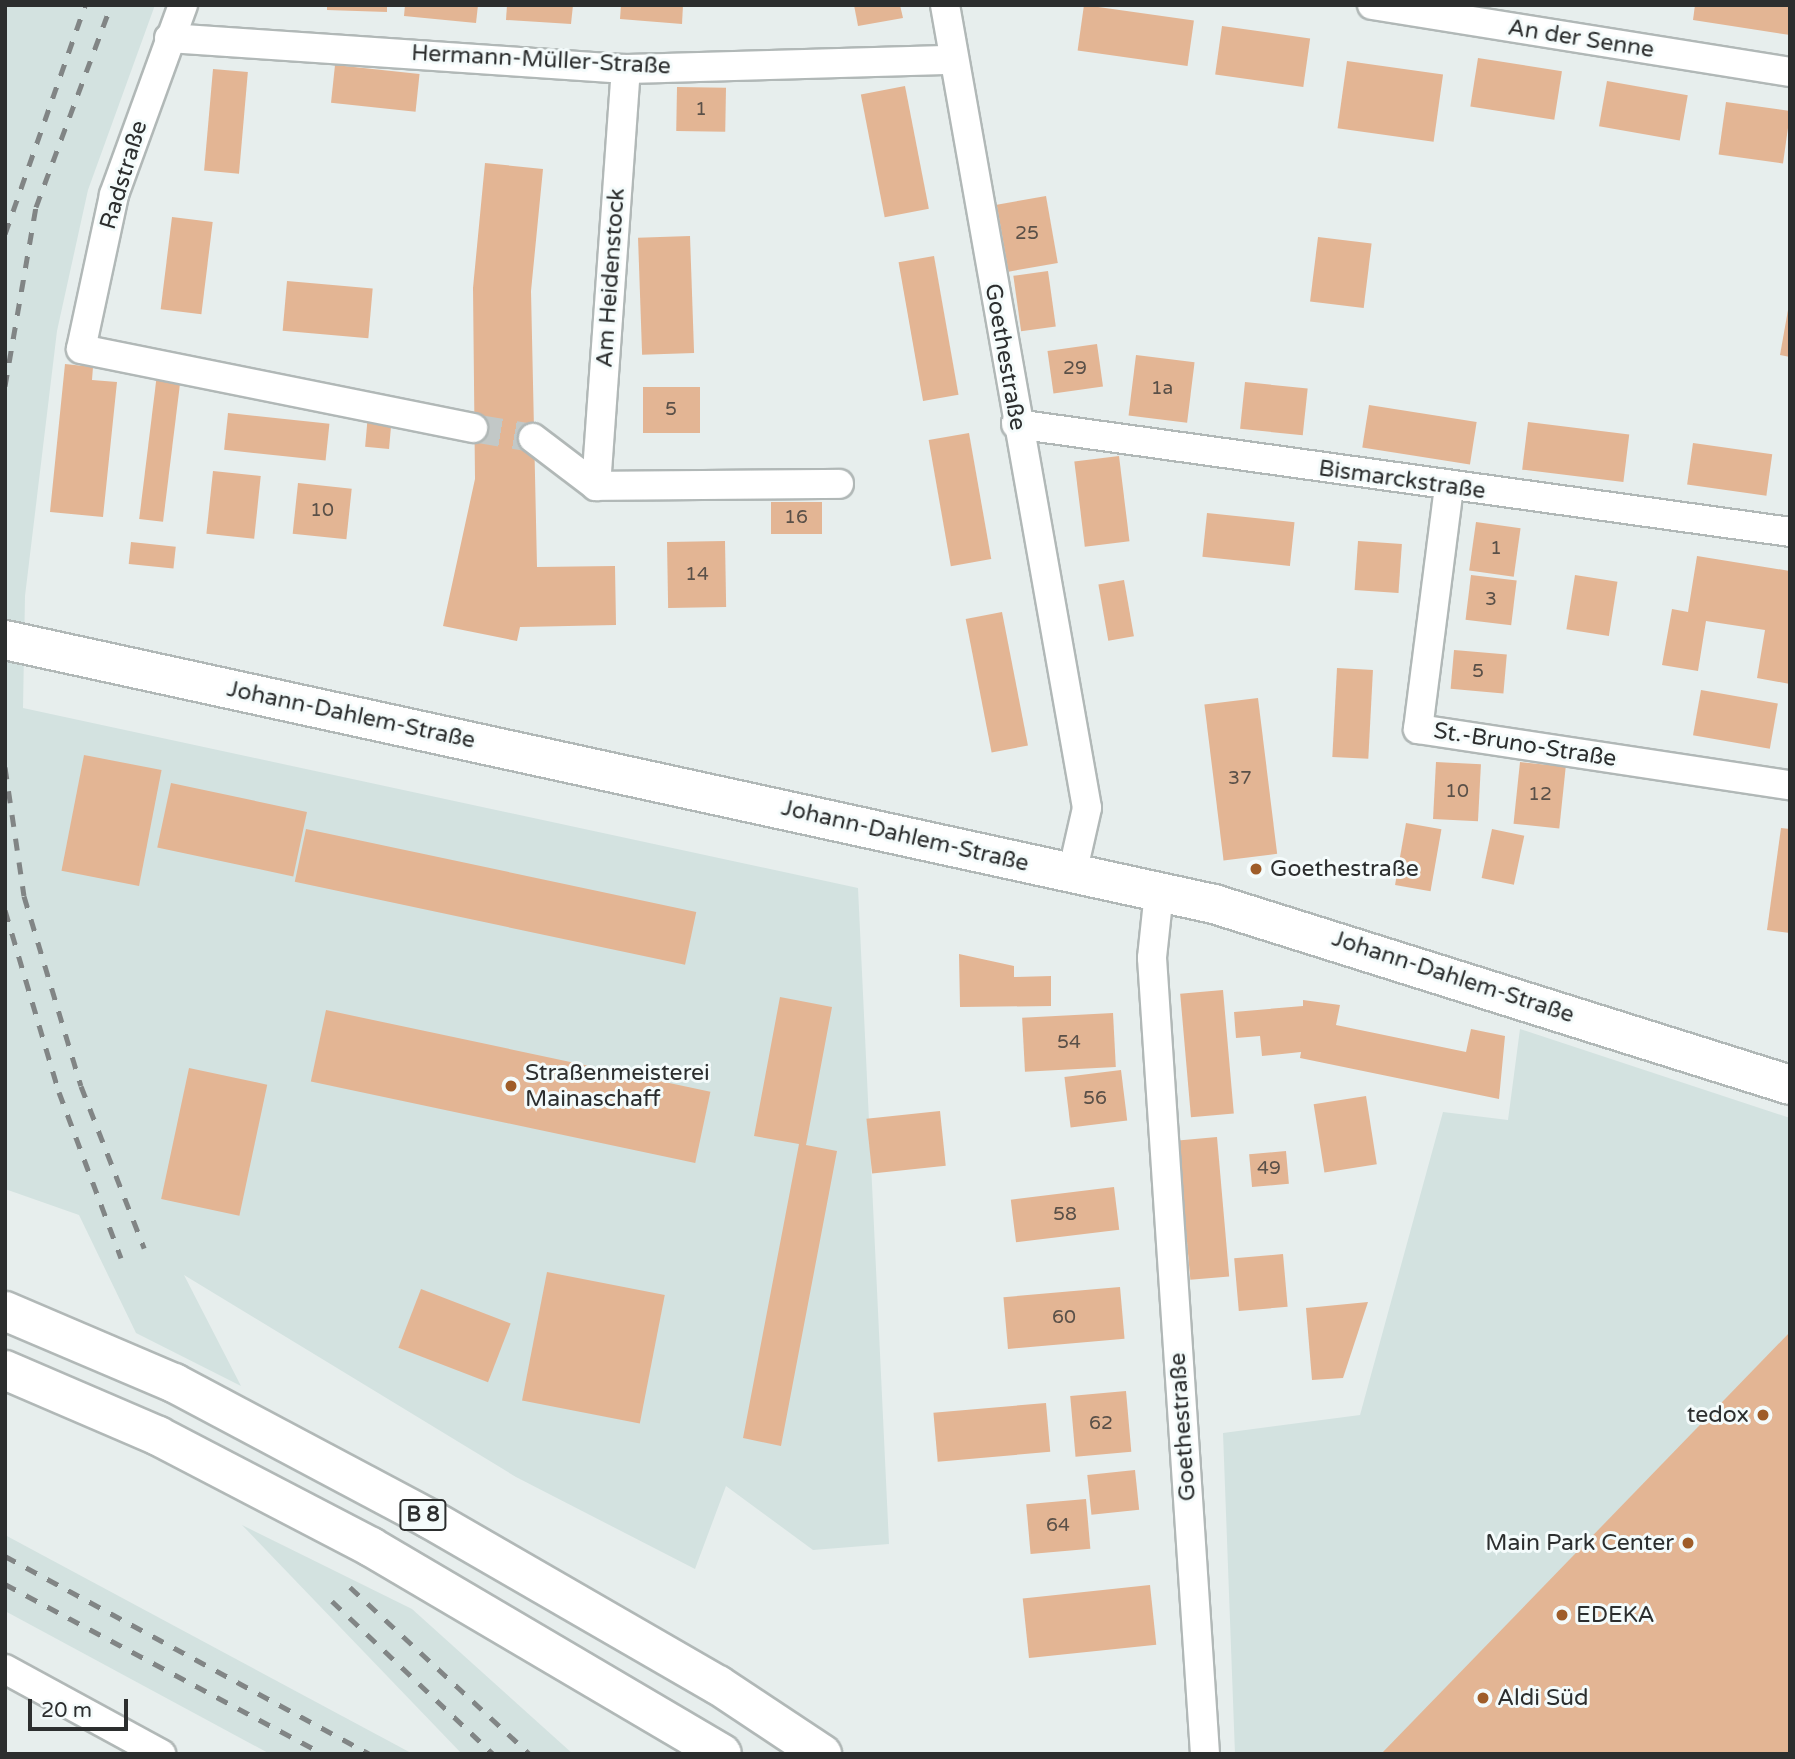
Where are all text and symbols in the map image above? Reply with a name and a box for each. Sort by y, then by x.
street label: An der Senne [1506,14,1656,64]
street label: Hermann-Müller-Straße [411,39,671,81]
house number: 1 [695,99,707,121]
street label: Radstraße [94,117,154,233]
street label: Am Heidenstock [591,187,631,369]
house number: 25 [1015,223,1039,245]
street label: Goethestraße [978,281,1032,433]
house number: 29 [1063,358,1087,380]
house number: 1a [1151,378,1173,400]
house number: 5 [665,399,677,421]
street label: Bismarckstraße [1317,455,1487,505]
house number: 10 [310,500,334,522]
house number: 16 [784,507,808,529]
house number: 1 [1490,538,1502,560]
house number: 14 [685,564,709,586]
house number: 3 [1485,589,1497,611]
house number: 5 [1472,661,1484,683]
street label: Johann-Dahlem-Straße [224,675,478,755]
street label: St.-Bruno-Straße [1432,717,1618,773]
house number: 37 [1228,768,1252,790]
house number: 10 [1445,781,1469,803]
house number: 12 [1528,784,1552,806]
street label: Johann-Dahlem-Straße [779,794,1031,878]
place label: Goethestraße [1270,855,1419,883]
marker: Goethestraße [1248,861,1264,877]
street label: Johann-Dahlem-Straße [1328,925,1578,1029]
house number: 54 [1057,1032,1081,1054]
place label: Straßenmeisterei Mainaschaff [525,1059,710,1113]
marker: Straßenmeisterei Mainaschaff [503,1078,519,1094]
house number: 56 [1083,1088,1107,1110]
house number: 49 [1257,1158,1281,1180]
house number: 58 [1053,1204,1077,1226]
house number: 60 [1052,1307,1076,1329]
street label: Goethestraße [1164,1352,1202,1502]
place label: tedox [1687,1401,1749,1429]
marker: tedox [1755,1407,1771,1423]
house number: 62 [1089,1413,1113,1435]
road number: B 8 [398,1498,448,1532]
house number: 64 [1046,1515,1070,1537]
place label: Main Park Center [1485,1529,1674,1557]
marker: Main Park Center [1680,1535,1696,1551]
place label: EDEKA [1576,1601,1655,1629]
marker: EDEKA [1554,1607,1570,1623]
place label: Aldi Süd [1497,1684,1588,1712]
scale bar [32,1686,131,1730]
marker: Aldi Süd [1475,1690,1491,1706]
text: 20 m [41,1698,92,1723]

